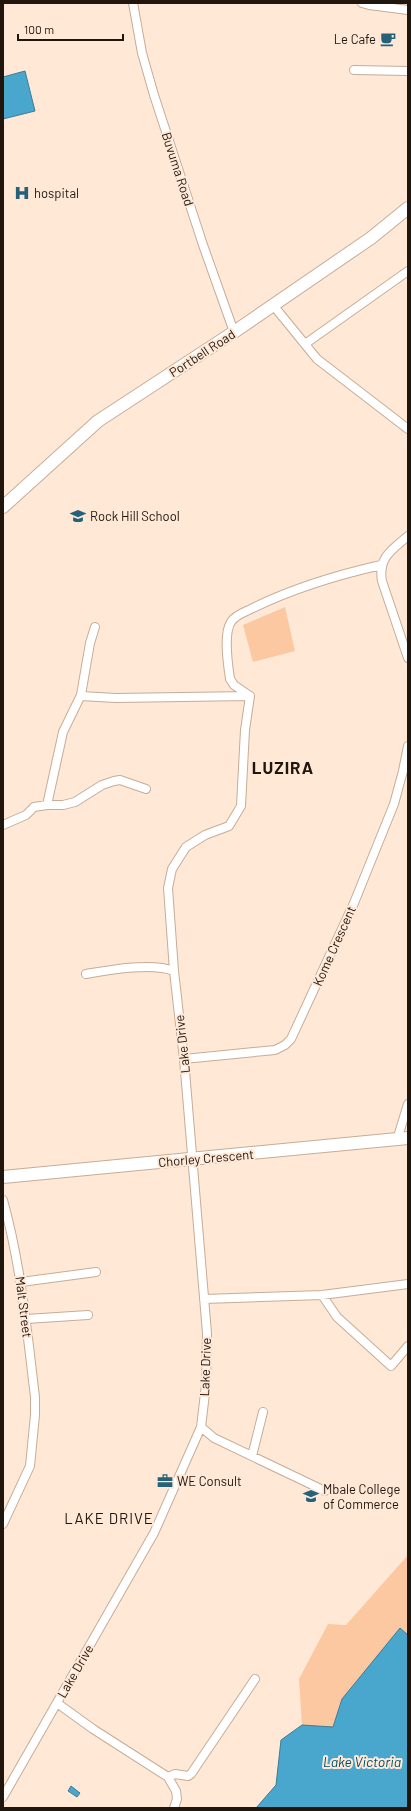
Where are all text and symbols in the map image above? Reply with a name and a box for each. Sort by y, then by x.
scale bar [18,16,123,42]
text: 100 m [24,22,54,36]
cafe icon: Le Cafe [379,30,397,48]
place label: Le Cafe [334,31,376,47]
street label: Buvuma Road [159,130,197,208]
hospital icon: hospital [13,184,31,202]
place label: hospital [34,185,79,201]
street label: Portbell Road [166,326,238,380]
school or university icon: Rock Hill School [69,507,87,525]
place label: Rock Hill School [90,508,180,524]
district label: LUZIRA [252,757,314,777]
street label: Kome Crescent [309,903,359,989]
street label: Lake Drive [171,1014,193,1074]
street label: Chorley Crescent [157,1146,255,1170]
street label: Malt Street [12,1275,36,1339]
street label: Lake Drive [196,1337,214,1397]
office icon: WE Consult [156,1472,174,1490]
place label: WE Consult [177,1473,242,1489]
place label: Mbale College of Commerce [323,1481,400,1512]
school or university icon: Mbale College of Commerce [302,1487,320,1505]
district label: LAKE DRIVE [64,1509,154,1527]
street label: Lake Drive [53,1641,97,1700]
water label: Lake Victoria [323,1753,401,1770]

